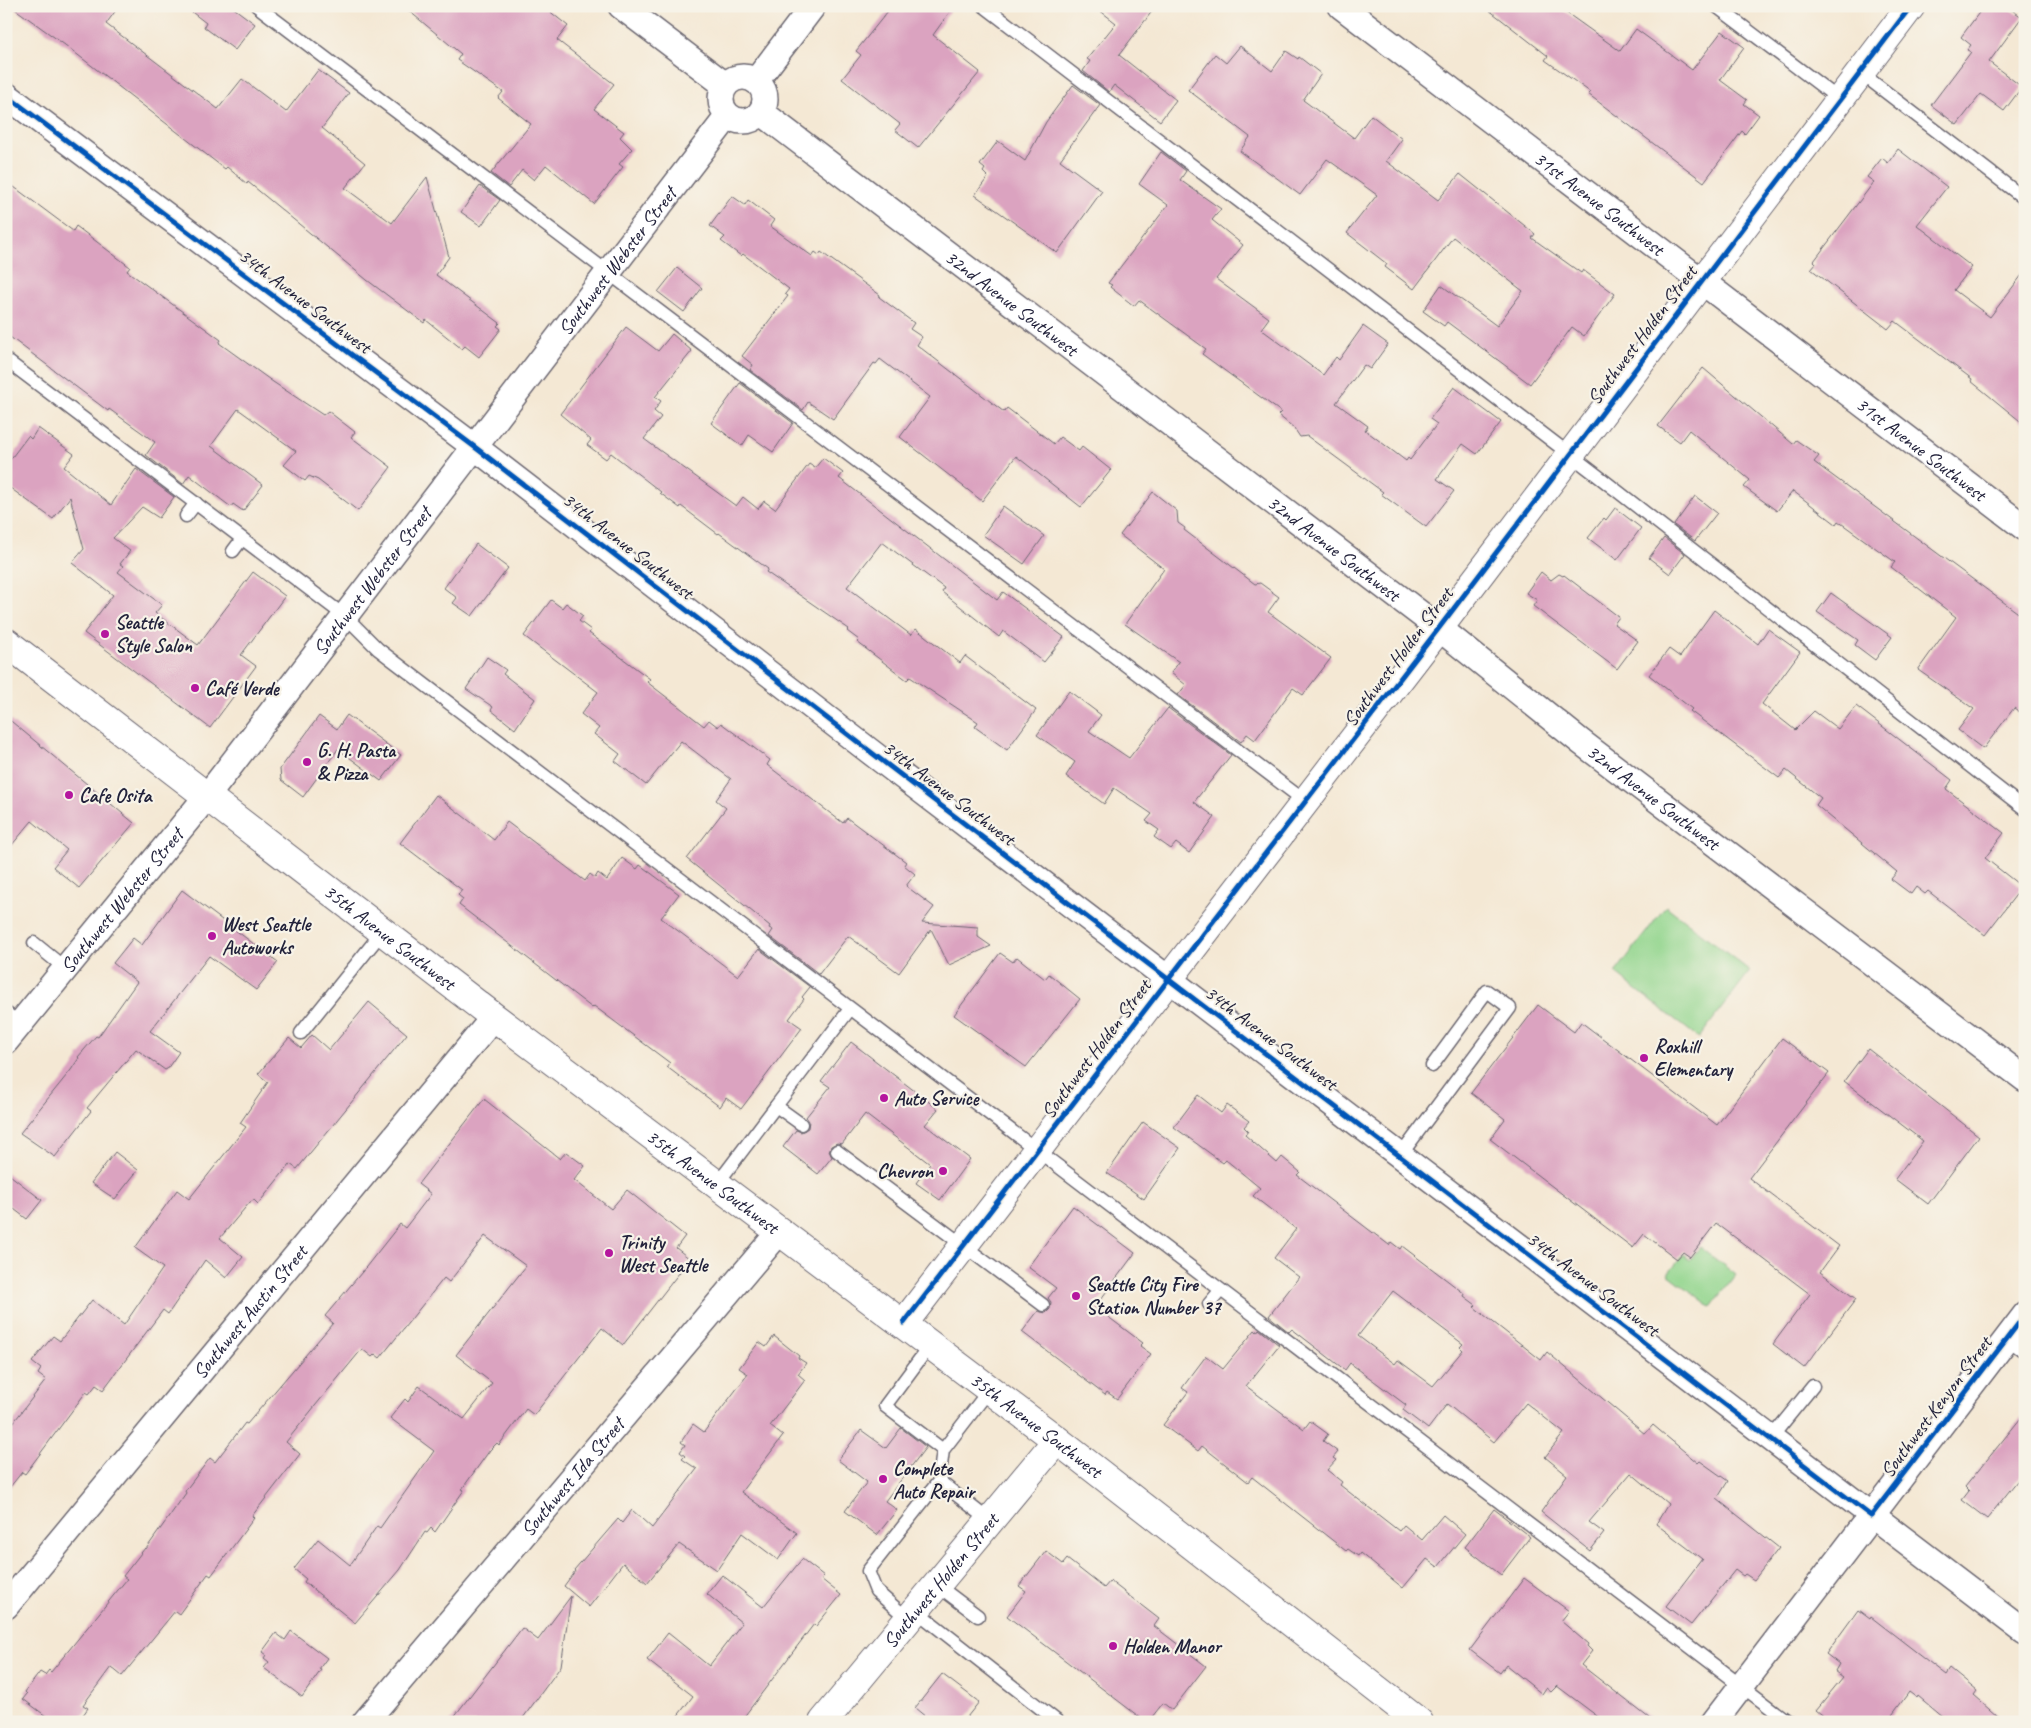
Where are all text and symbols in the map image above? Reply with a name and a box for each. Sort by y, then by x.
street label: 31st Avenue Southwest [1529,146,1671,262]
street label: Southwest Webster Street [552,179,684,340]
street label: 34th Avenue Southwest [234,243,378,360]
street label: 32nd Avenue Southwest [940,244,1085,363]
street label: Southwest Holden Street [1582,259,1704,410]
street label: 31st Avenue Southwest [1851,391,1993,508]
street label: 34th Avenue Southwest [557,487,700,606]
street label: 32nd Avenue Southwest [1262,489,1407,608]
street label: Southwest Webster Street [307,499,439,660]
street label: Southwest Holden Street [1338,581,1460,732]
place label: Seattle Style Salon [115,610,193,659]
marker: Seattle Style Salon [99,628,111,640]
place label: Café Verde [205,676,280,701]
marker: Café Verde [189,682,201,694]
street label: 34th Avenue Southwest [878,735,1022,852]
place label: G. H. Pasta & Pizza [317,738,397,786]
street label: 32nd Avenue Southwest [1582,738,1727,857]
marker: G. H. Pasta & Pizza [301,756,313,768]
place label: Cafe Osita [79,783,154,808]
marker: Cafe Osita [63,789,75,801]
street label: Southwest Webster Street [55,820,190,978]
street label: 35th Avenue Southwest [319,878,463,997]
place label: West Seattle Autoworks [222,912,312,960]
marker: West Seattle Autoworks [206,930,218,942]
street label: Southwest Holden Street [1036,973,1158,1124]
street label: 34th Avenue Southwest [1200,980,1344,1097]
place label: Roxhill Elementary [1654,1034,1734,1082]
marker: Roxhill Elementary [1638,1052,1650,1064]
place label: Auto Service [894,1086,980,1111]
marker: Auto Service [878,1092,890,1104]
street label: 35th Avenue Southwest [641,1123,786,1241]
place label: Chevron [877,1159,934,1184]
marker: Chevron [937,1165,949,1177]
street label: 34th Avenue Southwest [1522,1226,1666,1343]
place label: Trinity West Seattle [619,1230,709,1278]
street label: Southwest Austin Street [187,1238,314,1384]
marker: Trinity West Seattle [603,1247,615,1259]
place label: Seattle City Fire Station Number 37 [1086,1272,1222,1320]
marker: Seattle City Fire Station Number 37 [1070,1290,1082,1302]
street label: Southwest Kenyon Street [1875,1330,1999,1483]
street label: 35th Avenue Southwest [965,1367,1109,1485]
street label: Southwest Ida Street [515,1410,632,1541]
place label: Complete Auto Repair [893,1456,977,1504]
marker: Complete Auto Repair [877,1473,889,1485]
street label: Southwest Holden Street [877,1506,1005,1653]
place label: Holden Manor [1123,1634,1223,1659]
marker: Holden Manor [1107,1640,1119,1652]

